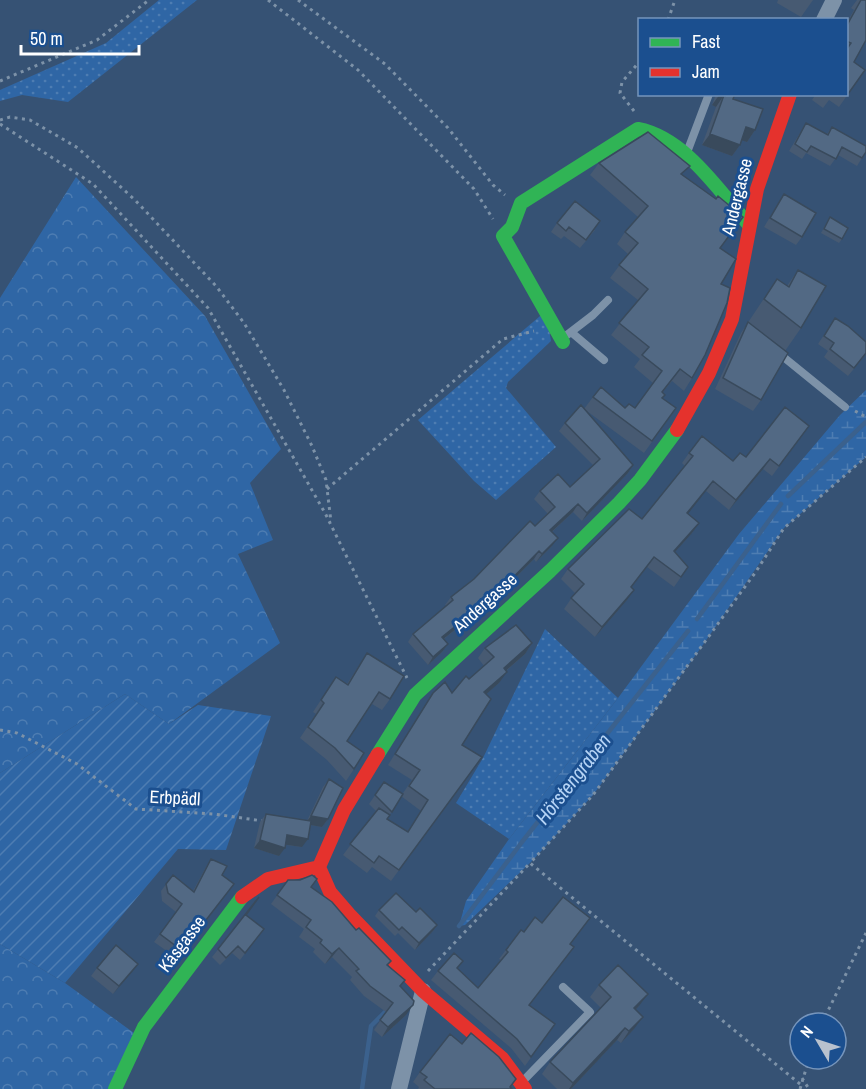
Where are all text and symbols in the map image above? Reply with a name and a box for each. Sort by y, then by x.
scale bar [21,18,140,56]
legend [638,18,848,96]
text: 50 m [30,26,63,51]
text: Fast [692,29,720,54]
text: Jam [692,59,720,84]
street label: Andergasse [715,156,758,239]
street label: Andergasse [446,567,522,639]
water label: Hörstengraben [529,728,617,830]
street label: Erbpädl [149,784,201,811]
street label: Käsgasse [152,910,211,977]
north arrow [788,1011,848,1071]
text: N [795,1021,818,1042]

